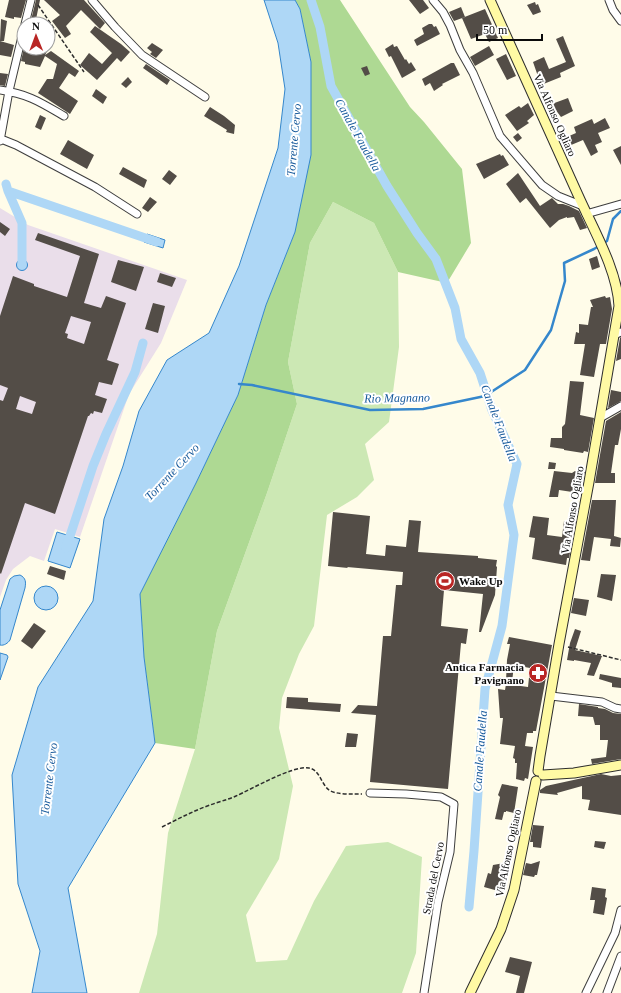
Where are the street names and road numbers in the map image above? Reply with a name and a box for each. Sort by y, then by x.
street label: Via Alfonso Ogliaro [531,72,579,159]
street label: Via Alfonso Ogliaro [558,465,586,555]
street label: Via Alfonso Ogliaro [493,808,523,898]
street label: Strada del Cervo [420,840,446,915]

